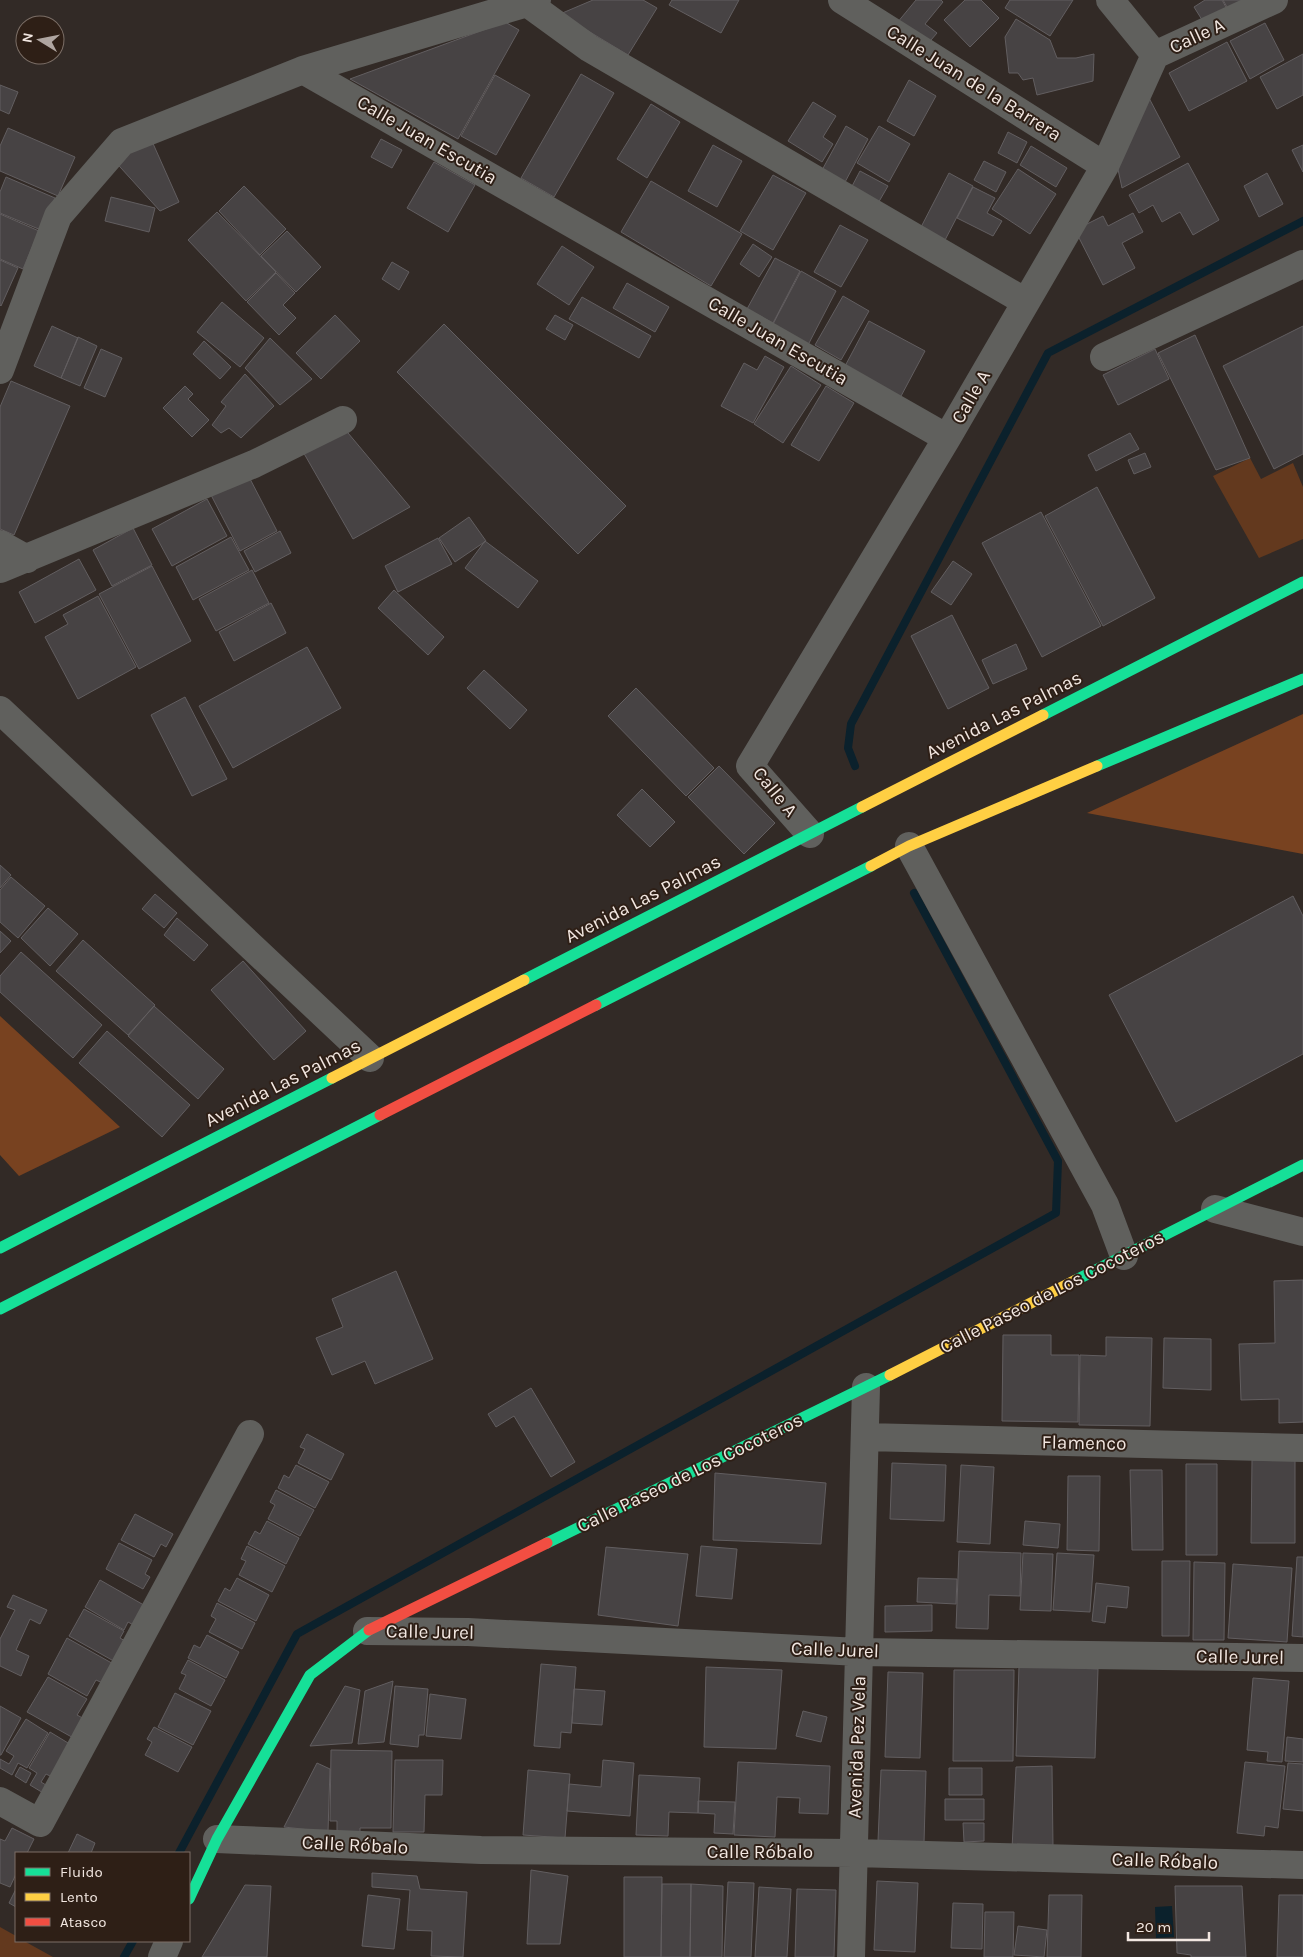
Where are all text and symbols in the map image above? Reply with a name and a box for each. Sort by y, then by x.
street label: Calle A [1166,14,1228,58]
north arrow [15,15,65,65]
street label: Calle Juan de la Barrera [883,20,1065,146]
text: N [18,31,37,44]
street label: Calle Juan Escutia [353,91,501,189]
street label: Calle Juan Escutia [704,292,852,390]
street label: Calle A [947,366,995,428]
street label: Avenida Las Palmas [923,666,1085,764]
street label: Calle A [748,763,802,821]
street label: Avenida Las Palmas [562,850,724,948]
street label: Avenida Las Palmas [202,1034,364,1132]
street label: Calle Paseo de Los Cocoteros [936,1226,1168,1358]
street label: Calle Paseo de Los Cocoteros [574,1409,806,1537]
street label: Flamenco [1041,1431,1127,1455]
street label: Calle Jurel [386,1620,474,1644]
street label: Calle Jurel [791,1637,879,1663]
street label: Calle Jurel [1196,1645,1284,1669]
street label: Avenida Pez Vela [844,1675,870,1819]
street label: Calle Róbalo [301,1831,409,1859]
street label: Calle Róbalo [707,1841,813,1863]
street label: Calle Róbalo [1111,1848,1219,1874]
legend [15,1852,190,1942]
text: Fluido [60,1863,103,1881]
text: Lento [60,1888,98,1906]
scale bar [1128,1910,1209,1942]
text: Atasco [60,1913,106,1931]
text: 20 m [1136,1918,1171,1936]

